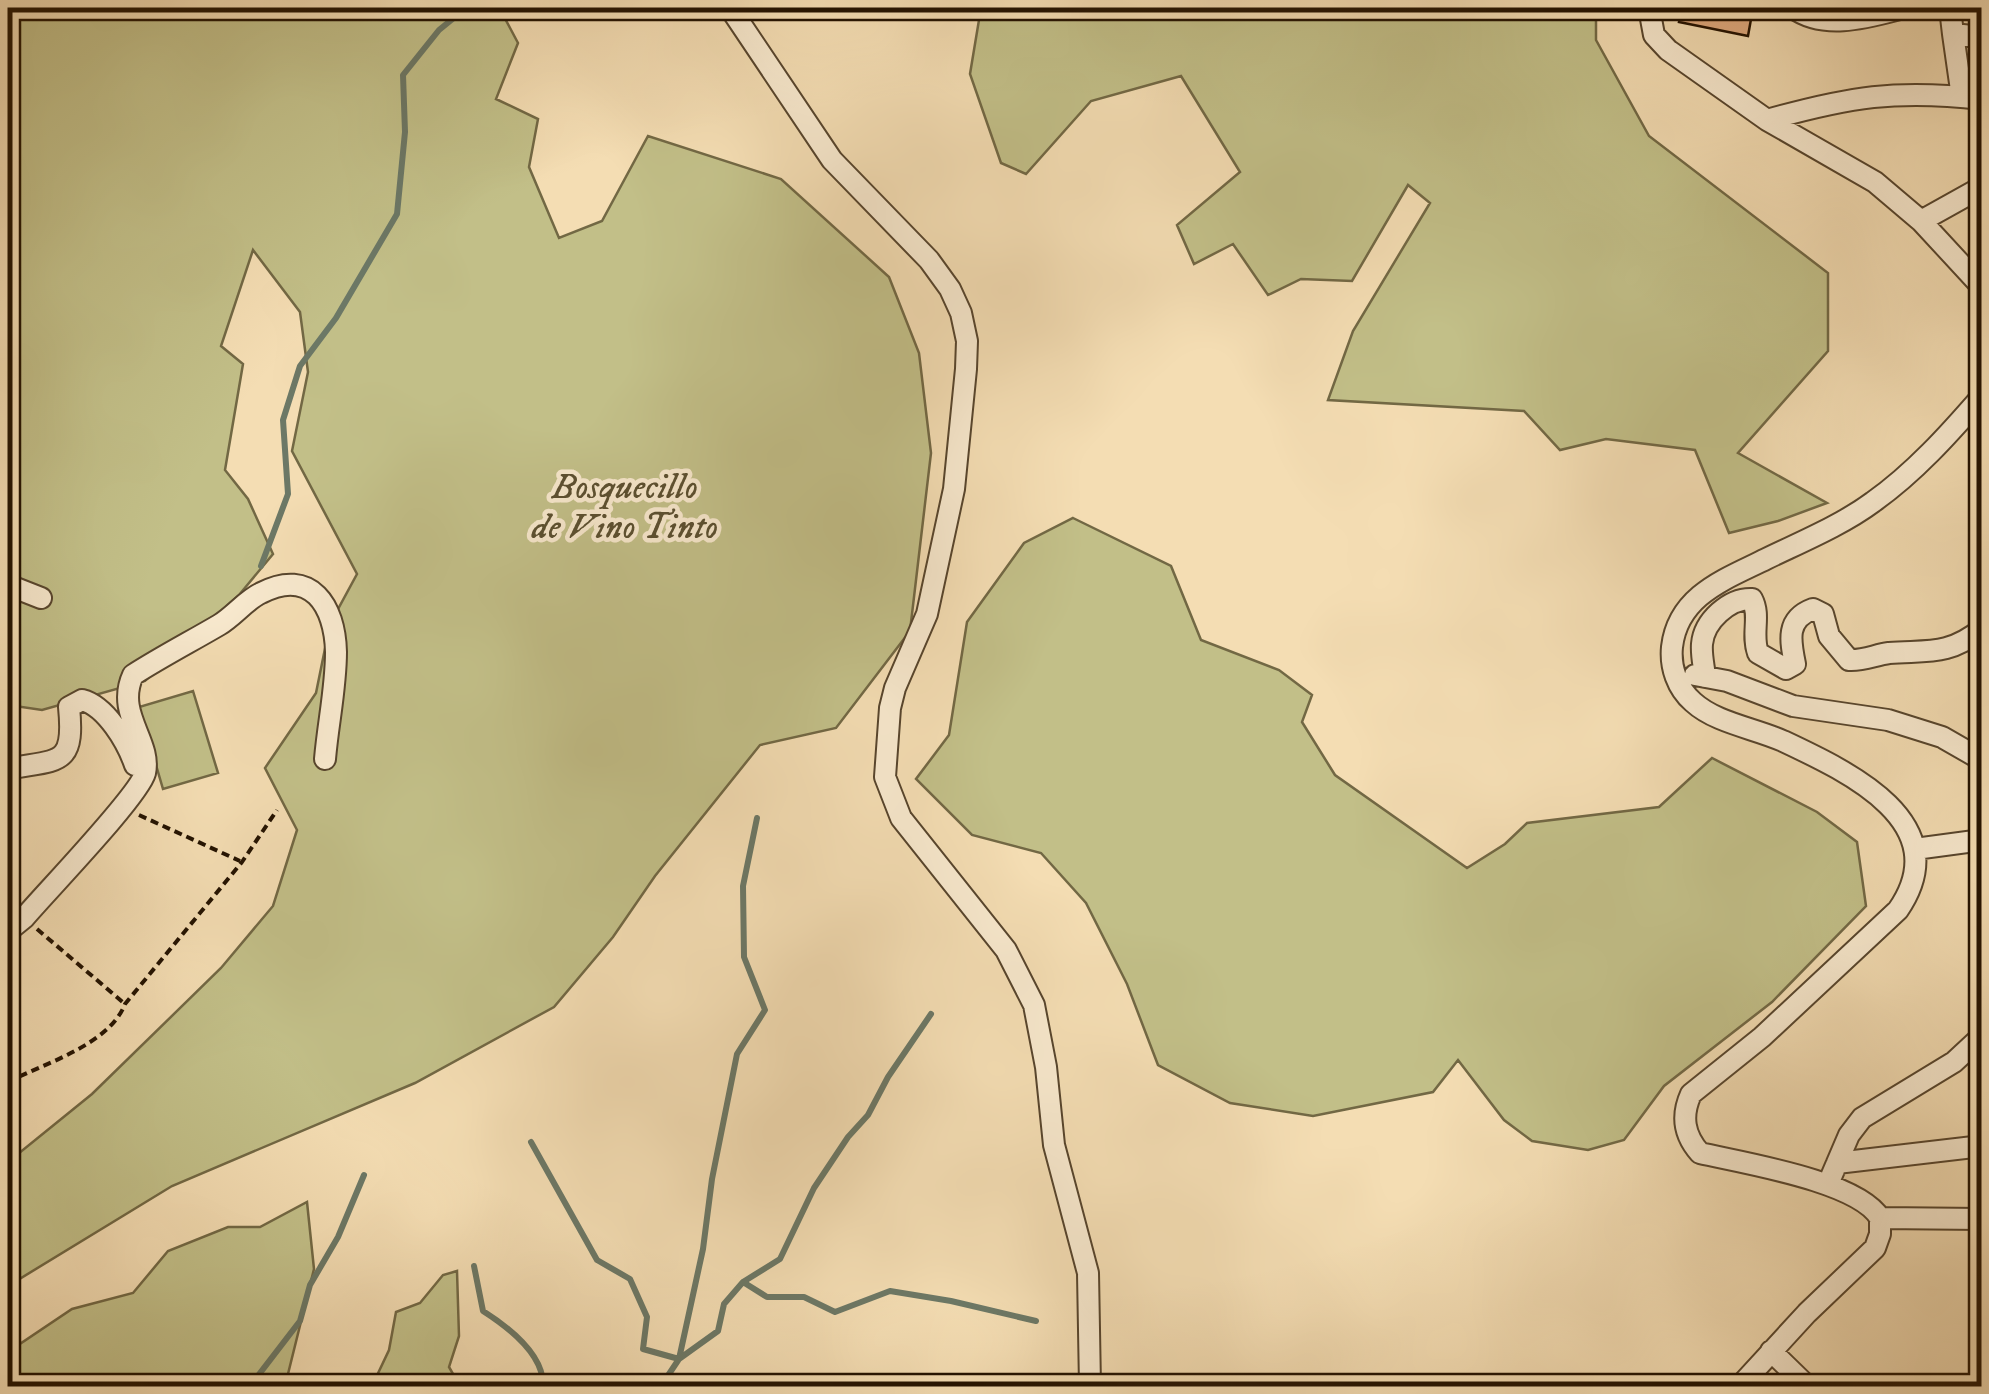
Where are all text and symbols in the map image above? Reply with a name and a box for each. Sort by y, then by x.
park label: Bosquecillo de Vino Tinto [531,466,718,550]

